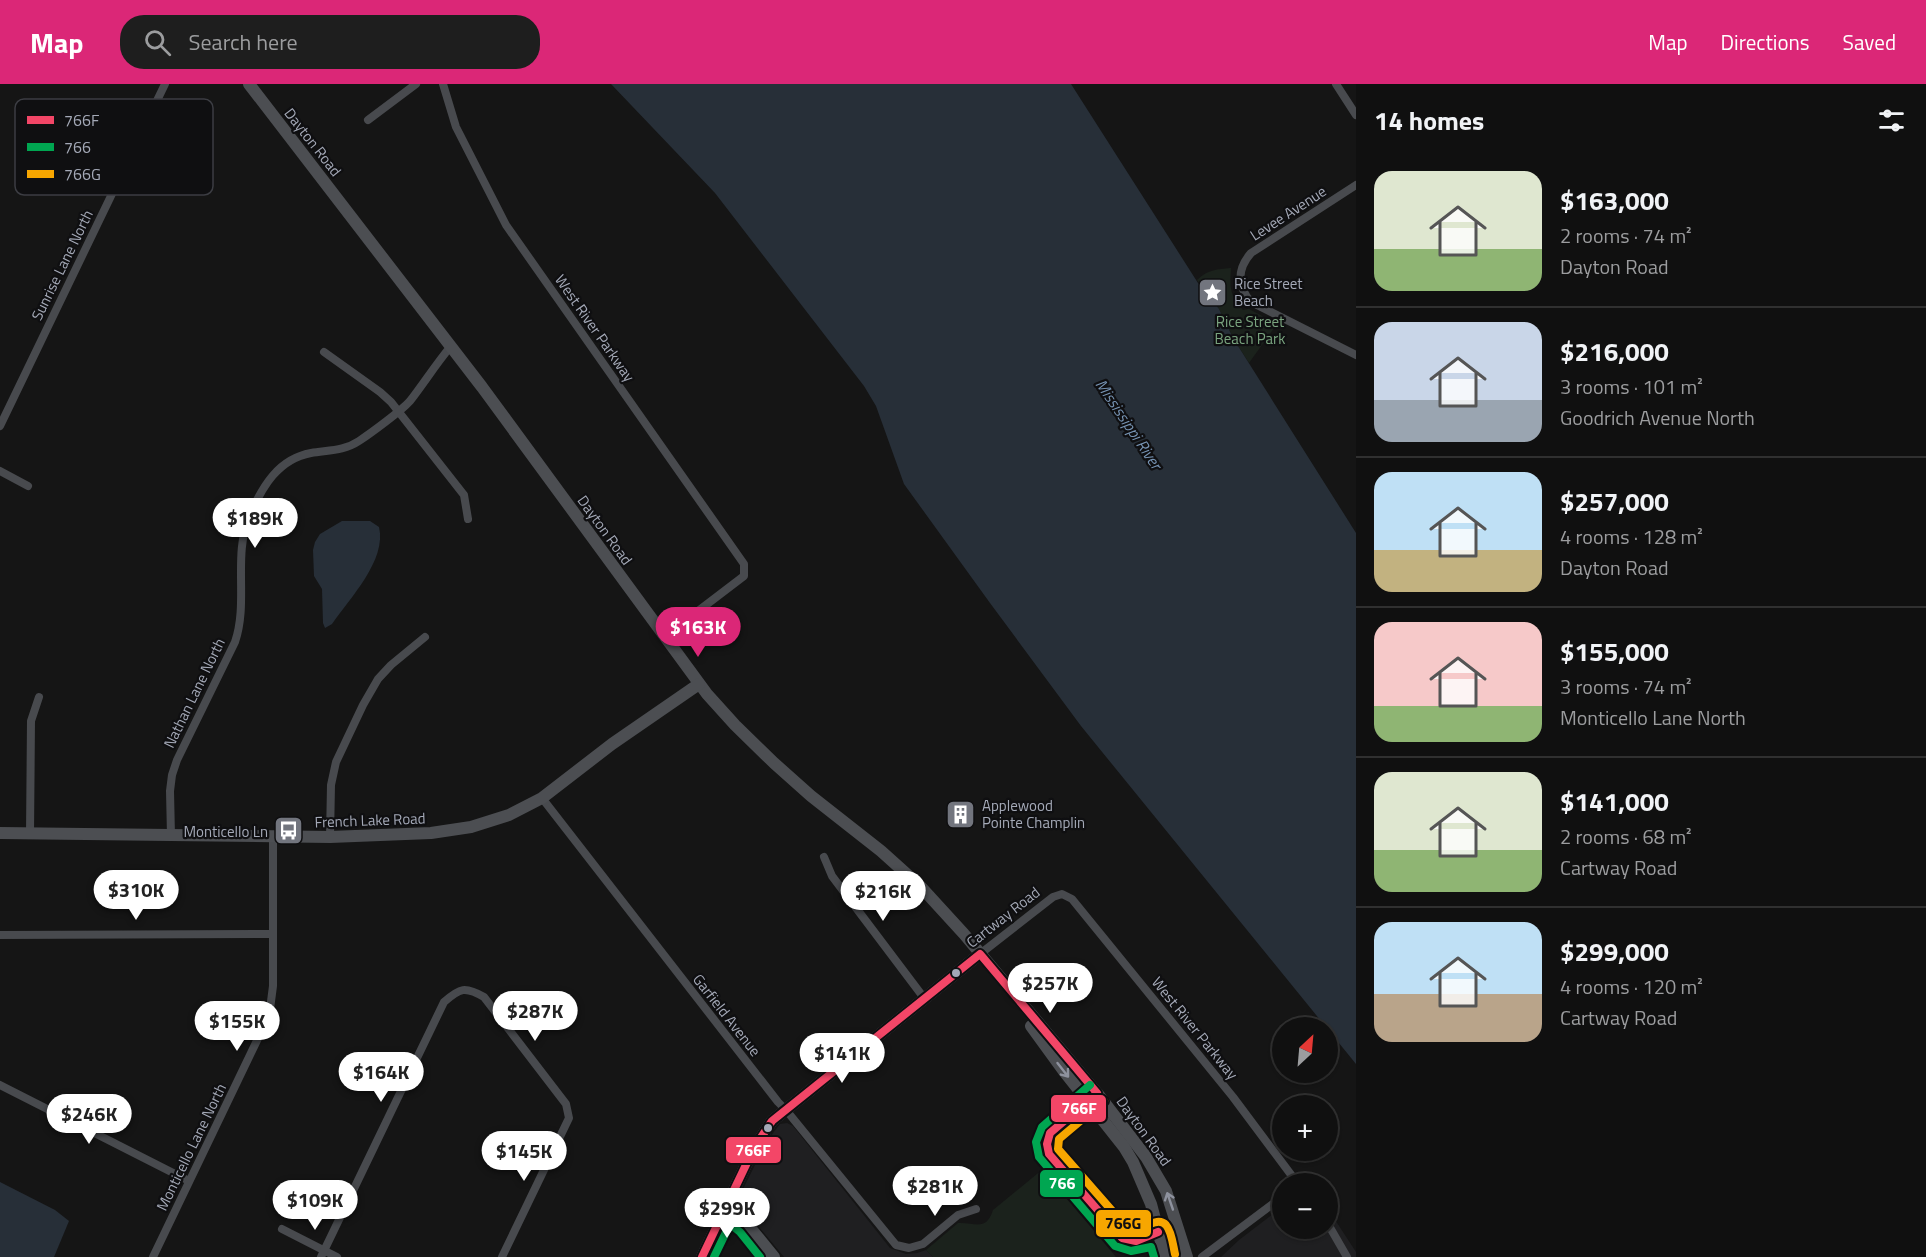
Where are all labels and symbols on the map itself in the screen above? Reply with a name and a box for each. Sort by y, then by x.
legend [15,99,213,195]
street label: Dayton Road [279,103,347,181]
text: 766F [64,108,99,132]
text: 766 [64,135,91,159]
text: 766G [64,162,101,186]
street label: Levee Avenue [1245,180,1331,246]
street label: Sunrise Lane North [25,206,99,324]
street label: West River Parkway [549,270,641,386]
place label: Rice Street Beach [1234,272,1303,312]
place icon: Rice Street Beach [1197,276,1229,308]
park label: Rice Street Beach Park [1215,310,1285,350]
water label: Mississippi River [1090,374,1169,476]
street label: Dayton Road [572,490,638,570]
pin: $189K [213,498,297,549]
pin: $163K [656,607,740,658]
street label: Nathan Lane North [157,634,231,752]
place label: Applewood Pointe Champlin [982,794,1085,834]
building icon: Applewood Pointe Champlin [945,798,977,830]
street label: French Lake Road [314,807,426,833]
bus stop icon: Monticello Ln [273,815,305,847]
place label: Monticello Ln [184,820,268,843]
pin: $310K [94,870,178,921]
pin: $216K [841,871,925,922]
street label: Cartway Road [961,881,1045,953]
pin: $257K [1008,963,1092,1014]
unlabelled marker [950,967,962,979]
street label: Garfield Avenue [687,969,767,1061]
street label: West River Parkway [1146,972,1244,1084]
pin: $287K [493,991,577,1042]
pin: $155K [195,1001,279,1052]
north arrow [1272,1017,1338,1083]
pin: $141K [800,1033,884,1084]
pin: $164K [339,1052,423,1103]
one-way arrow [1056,1062,1069,1078]
street label: Monticello Lane North [150,1079,232,1215]
street label: Dayton Road [1111,1091,1177,1171]
pin: $246K [47,1094,131,1145]
line badge: 766F [1050,1094,1107,1123]
text: 766F [1061,1096,1097,1120]
unlabelled marker [762,1122,774,1134]
pin: $145K [482,1131,566,1182]
line badge: 766F [725,1136,782,1164]
text: 766F [735,1138,771,1162]
pin: $281K [893,1166,977,1217]
line badge: 766 [1039,1169,1084,1198]
text: 766 [1049,1171,1075,1195]
pin: $109K [273,1180,357,1231]
pin: $299K [685,1188,769,1239]
one-way arrow [1163,1192,1174,1211]
line badge: 766G [1095,1209,1152,1238]
text: 766G [1105,1211,1141,1235]

